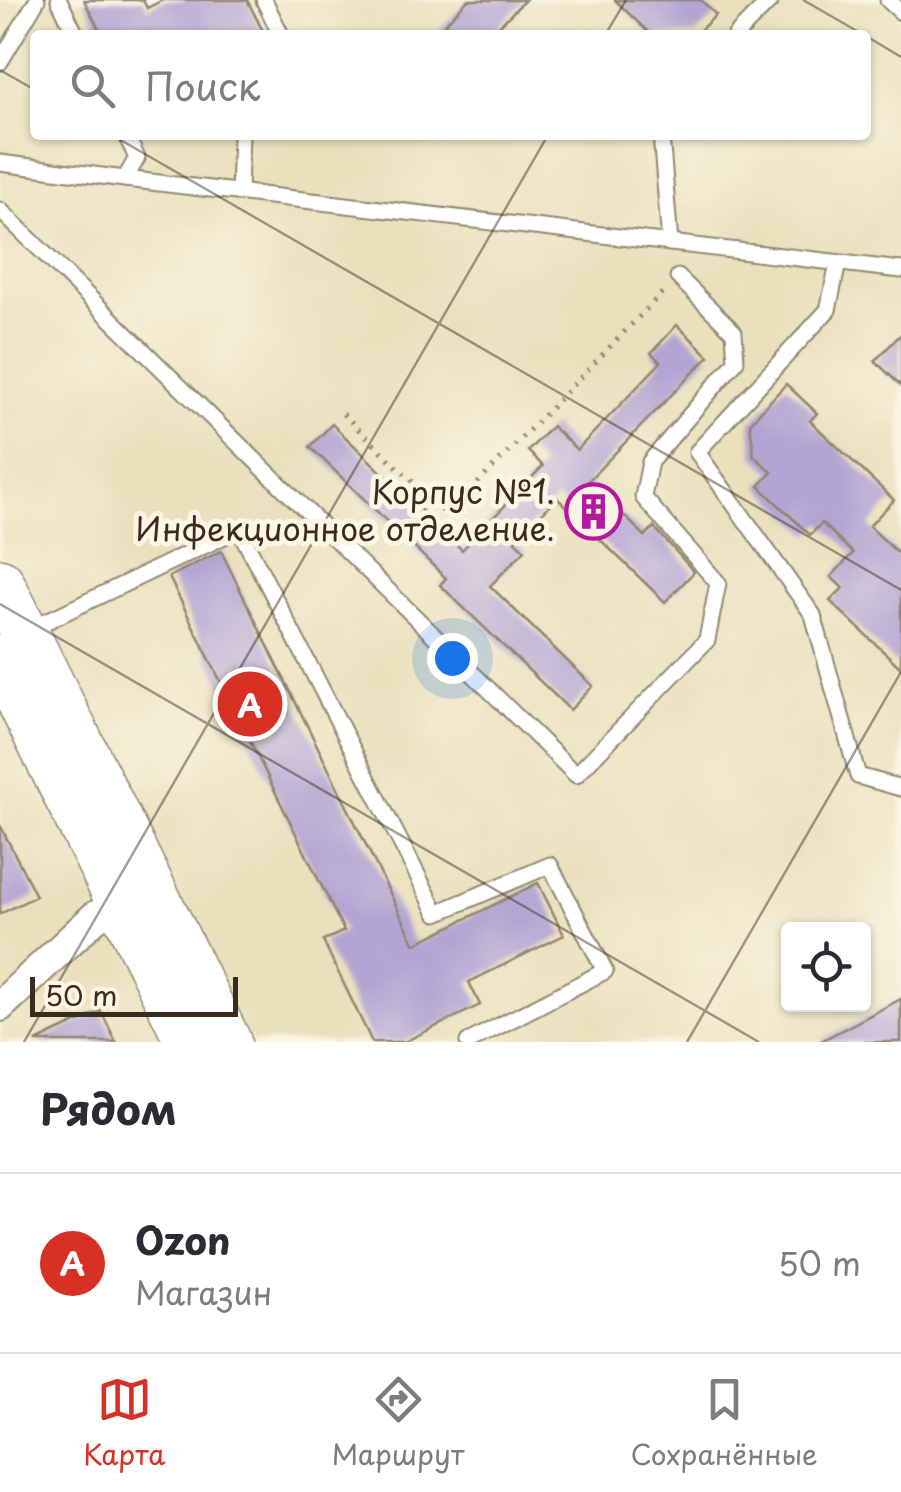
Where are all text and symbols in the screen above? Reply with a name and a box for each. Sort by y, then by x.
search box [30,30,871,140]
text: Поиск [145,57,260,114]
icon: search [65,58,120,113]
place label: Корпус №1. Инфекционное отделение. [135,467,555,552]
building icon: Корпус №1. Инфекционное отделение. [564,481,624,541]
your location [427,633,478,684]
pin: A [218,666,282,742]
map controls [781,922,871,1012]
button: locate [781,922,871,1012]
scale bar [30,972,238,1016]
text: 50 m [45,973,118,1016]
text: Рядом [40,1076,177,1139]
text: Ozon [135,1211,231,1268]
text: A [60,1239,85,1287]
text: 50 m [778,1239,861,1287]
text: Магазин [135,1268,272,1316]
tab: Карта [83,1372,165,1475]
tab: Маршрут [332,1372,464,1475]
tab: Сохранённые [631,1372,818,1475]

